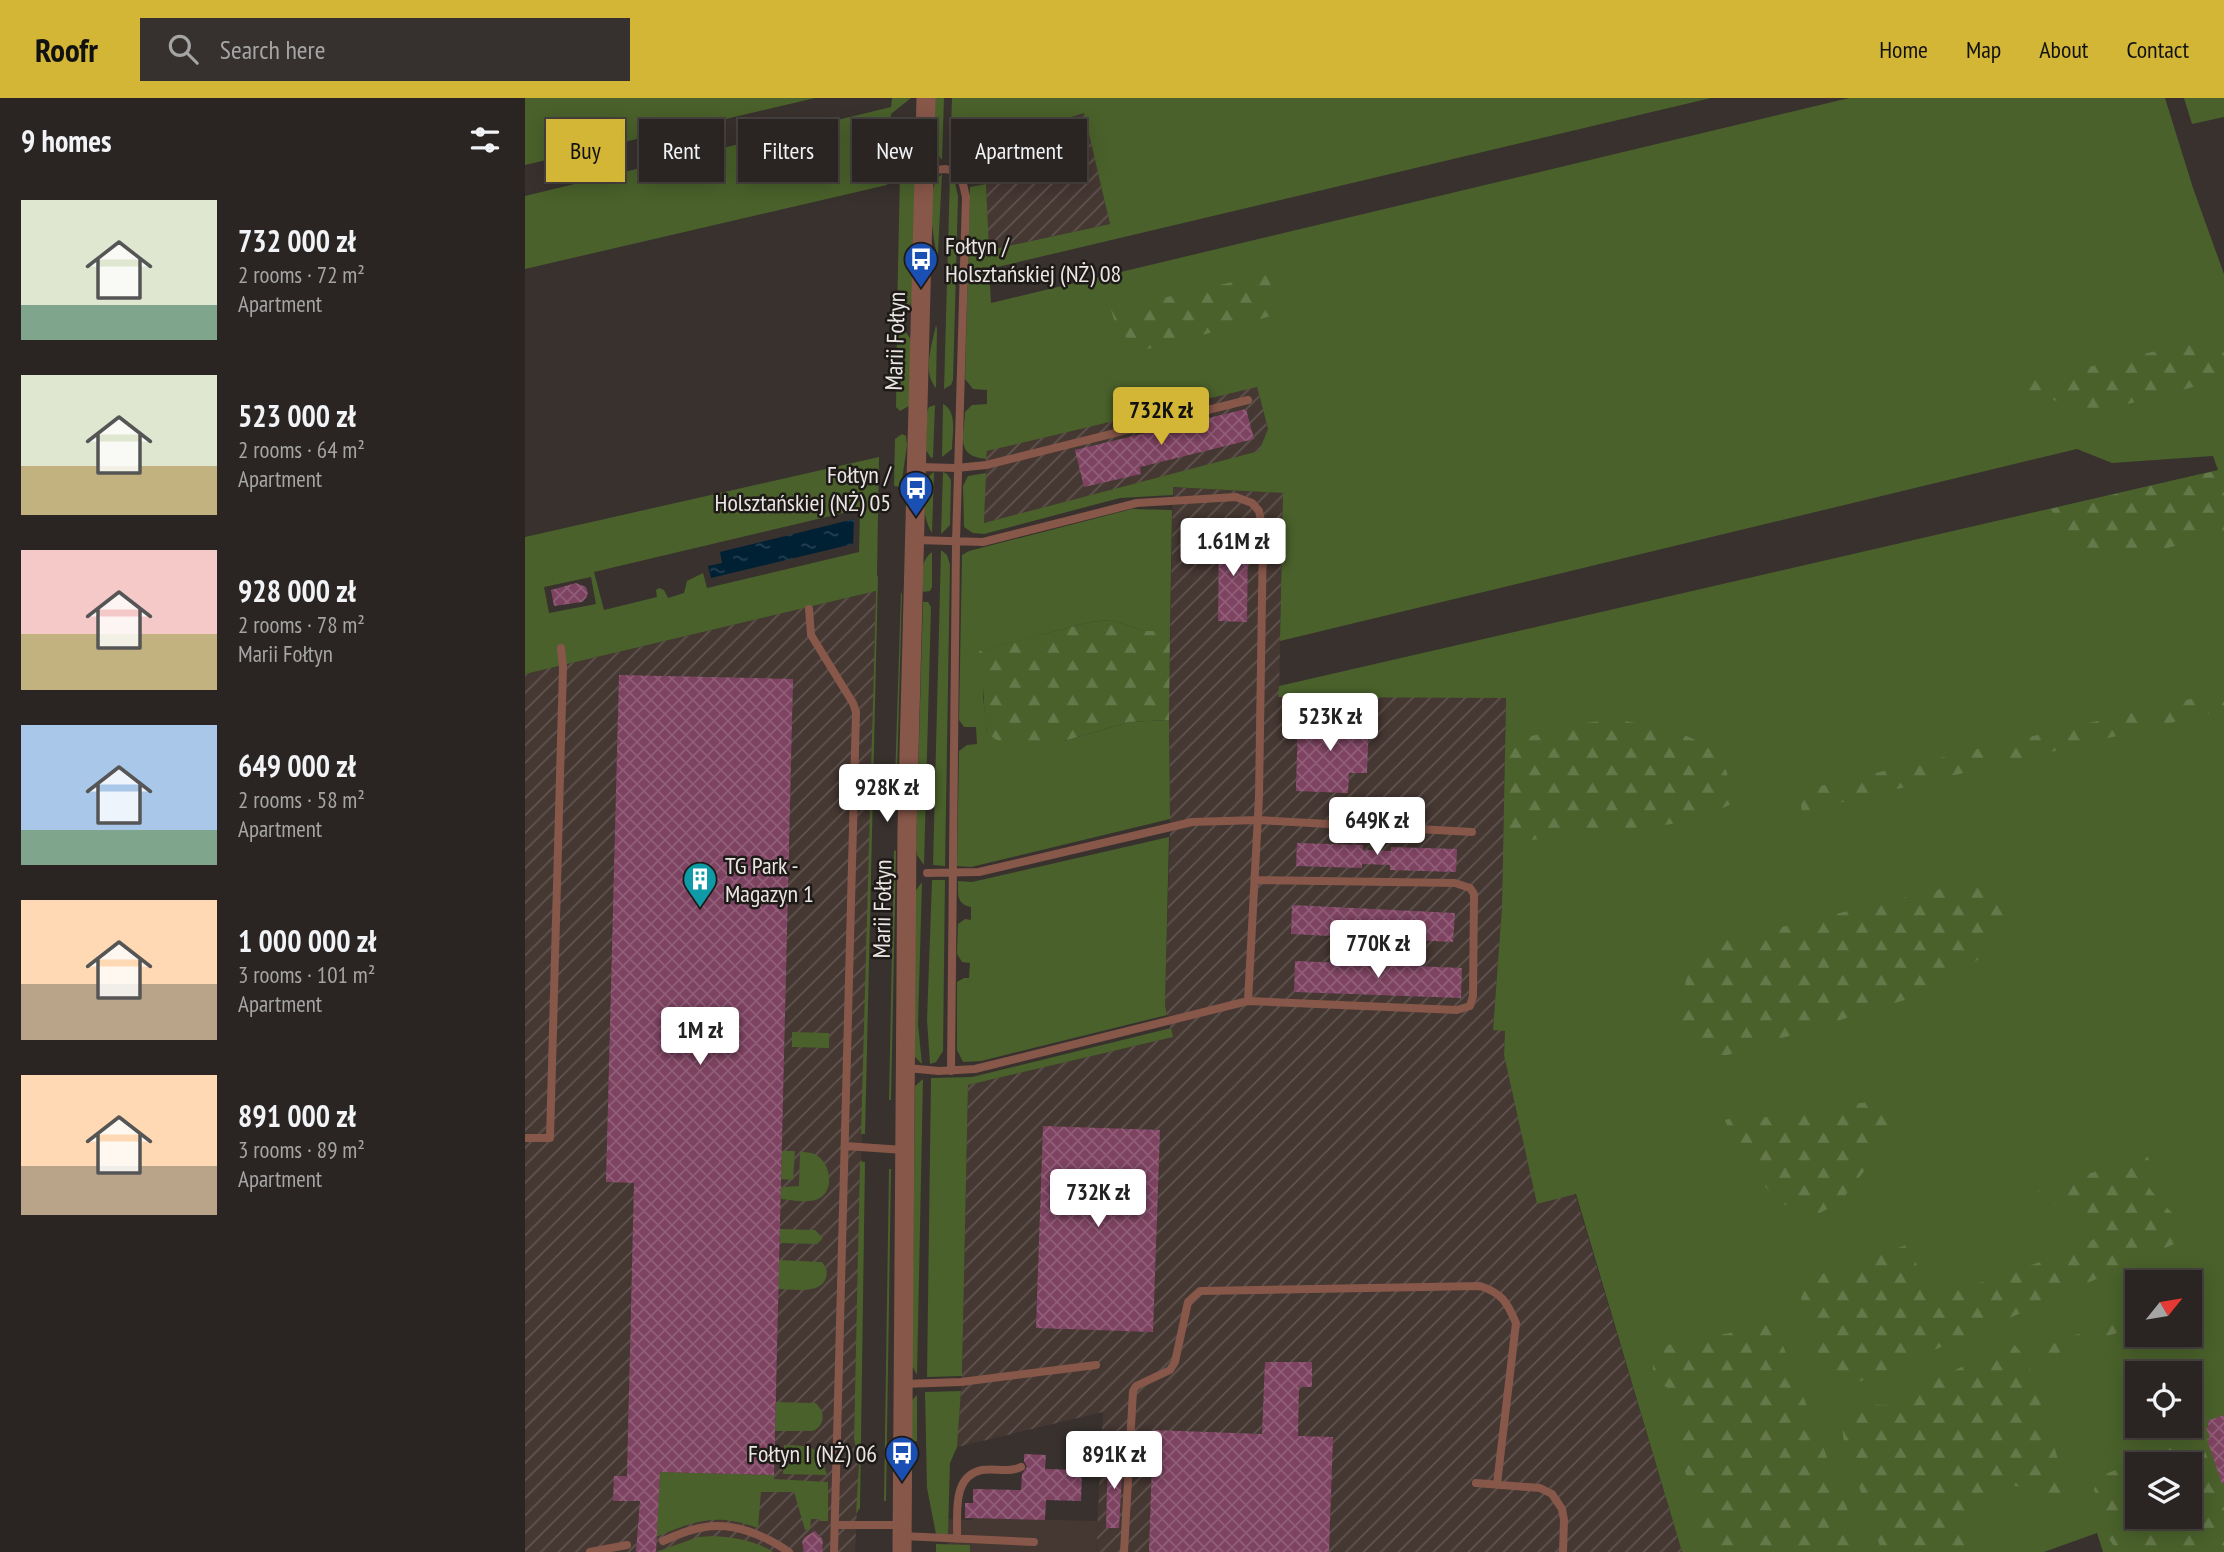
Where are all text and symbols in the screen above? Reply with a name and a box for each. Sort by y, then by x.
search box [140,18,630,81]
text: Roofr [35,28,98,71]
icon: search [164,30,202,68]
text: Search here [220,33,325,66]
text: Home [1879,34,1928,65]
text: Map [1966,34,2001,65]
text: About [2039,34,2088,65]
text: Contact [2126,34,2189,65]
chip: Buy [546,119,625,182]
chip: Rent [639,119,724,182]
chip: Filters [738,119,838,182]
chip: New [852,119,937,182]
chip: Apartment [951,119,1087,182]
text: 9 homes [21,121,112,160]
icon: filters [466,121,504,159]
text: 732 000 zł [238,221,356,260]
icon: home [77,228,161,312]
place label: Fołtyn / Holsztańskiej (NŻ) 08 [945,230,1121,289]
bus stop icon: Fołtyn / Holsztańskiej (NŻ) 08 [902,240,940,289]
text: 2 rooms · 72 m² [238,260,365,289]
text: Apartment [238,289,322,318]
street label: Marii Fołtyn [878,291,912,391]
pin: 732K zł [1096,388,1226,447]
text: 732K zł [1129,395,1193,424]
text: 523 000 zł [238,396,356,435]
icon: home [77,403,161,487]
text: 2 rooms · 64 m² [238,435,365,464]
place label: Fołtyn / Holsztańskiej (NŻ) 05 [715,459,892,518]
text: Apartment [238,464,322,493]
bus stop icon: Fołtyn / Holsztańskiej (NŻ) 05 [897,469,935,518]
pin: 1.61M zł [1161,518,1305,578]
text: 1.61M zł [1197,526,1269,555]
text: 928 000 zł [238,571,356,610]
icon: home [77,578,161,662]
text: 2 rooms · 78 m² [238,610,365,639]
text: Marii Fołtyn [238,639,333,668]
pin: 523K zł [1265,694,1395,753]
text: 523K zł [1298,701,1362,730]
text: 649 000 zł [238,746,356,785]
icon: home [77,753,161,837]
pin: 928K zł [822,764,952,824]
text: 928K zł [855,772,919,801]
text: 2 rooms · 58 m² [238,785,365,814]
pin: 649K zł [1312,798,1442,857]
text: 649K zł [1345,805,1409,834]
text: Apartment [238,814,322,843]
place label: TG Park - Magazyn 1 [725,850,814,909]
street label: Marii Fołtyn [866,859,898,959]
building icon: TG Park - Magazyn 1 [681,860,719,909]
pin: 770K zł [1313,920,1443,980]
text: 1 000 000 zł [238,921,376,960]
icon: home [77,928,161,1012]
text: 770K zł [1346,928,1410,957]
text: 3 rooms · 101 m² [238,960,375,989]
text: Apartment [238,989,322,1018]
pin: 1M zł [651,1007,749,1067]
text: 1M zł [677,1015,723,1044]
text: 891 000 zł [238,1096,356,1135]
icon: home [77,1103,161,1187]
text: 3 rooms · 89 m² [238,1135,365,1164]
text: Apartment [238,1164,322,1193]
pin: 732K zł [1033,1170,1163,1229]
text: 732K zł [1066,1177,1130,1206]
north arrow [2125,1270,2201,1348]
map controls [2125,1270,2202,1529]
button: locate [2125,1361,2202,1438]
pin: 891K zł [1049,1432,1179,1491]
bus stop icon: Fołtyn I (NŻ) 06 [883,1434,921,1483]
place label: Fołtyn I (NŻ) 06 [748,1438,877,1469]
text: 891K zł [1082,1439,1146,1468]
button: layers [2125,1452,2202,1529]

